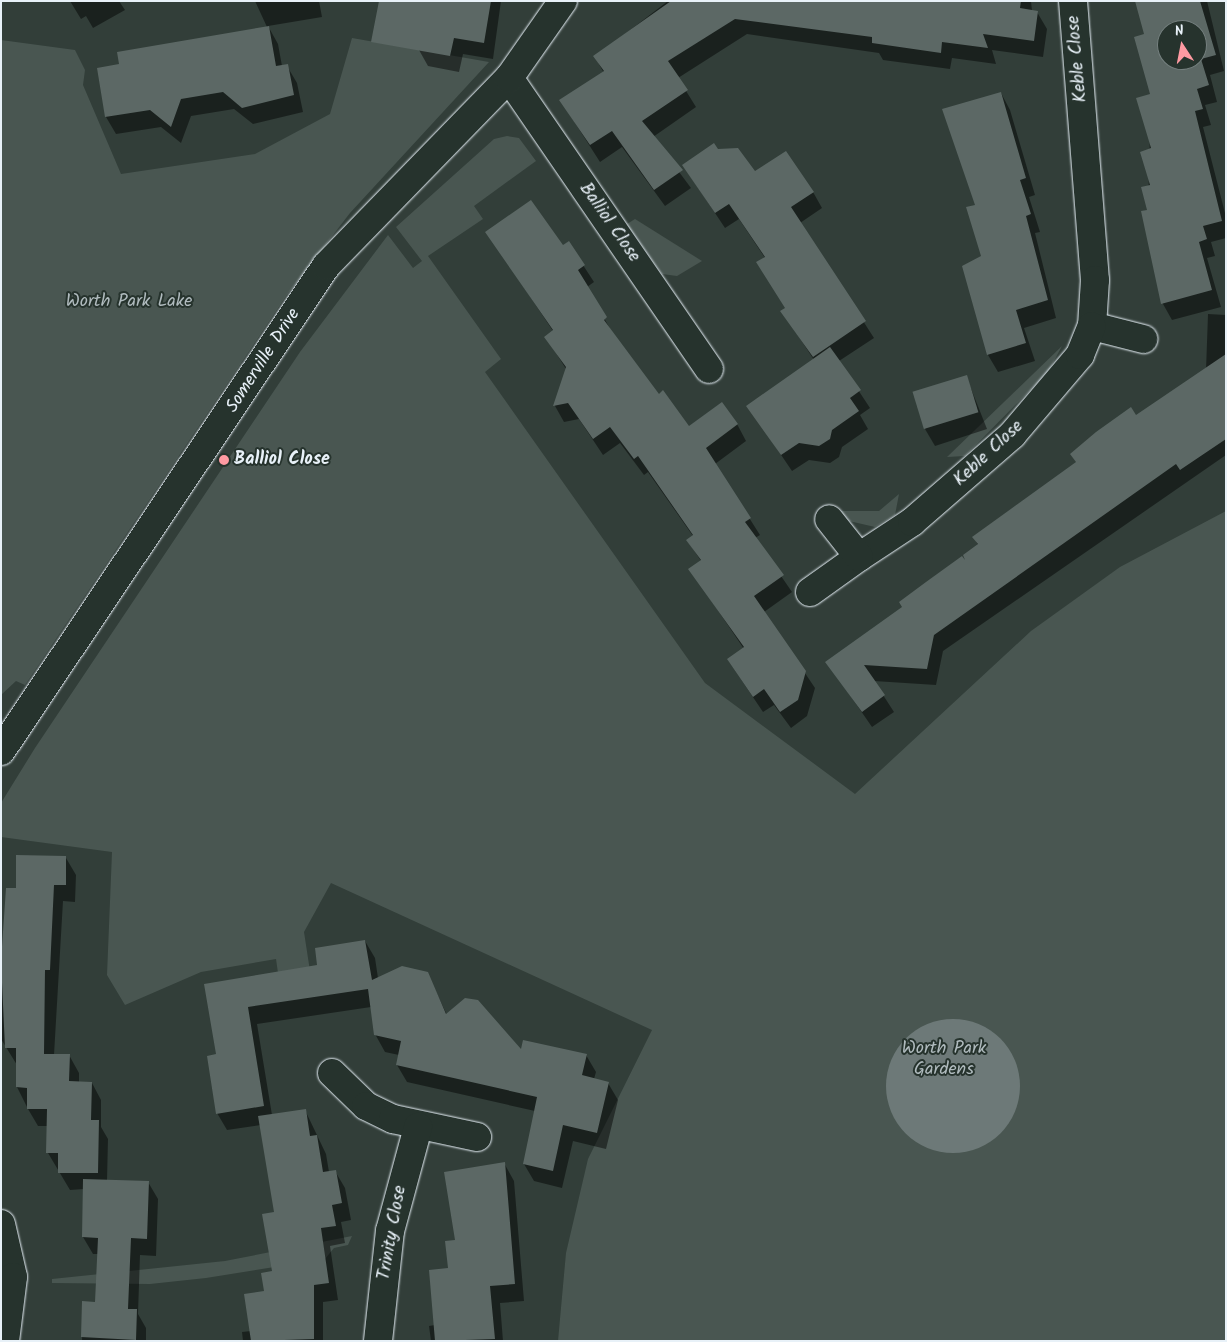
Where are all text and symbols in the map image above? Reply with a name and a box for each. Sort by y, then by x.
street label: Keble Close [1063,15,1093,103]
north arrow [1157,20,1207,70]
text: N [1173,20,1186,43]
street label: Balliol Close [574,179,644,267]
park label: Worth Park Lake [66,291,192,313]
street label: Somerville Drive [222,305,306,417]
street label: Keble Close [950,416,1028,492]
place label: Balliol Close [234,449,330,471]
marker: Balliol Close [218,454,230,466]
park label: Worth Park Gardens [902,1039,986,1082]
street label: Trinity Close [374,1184,412,1282]

